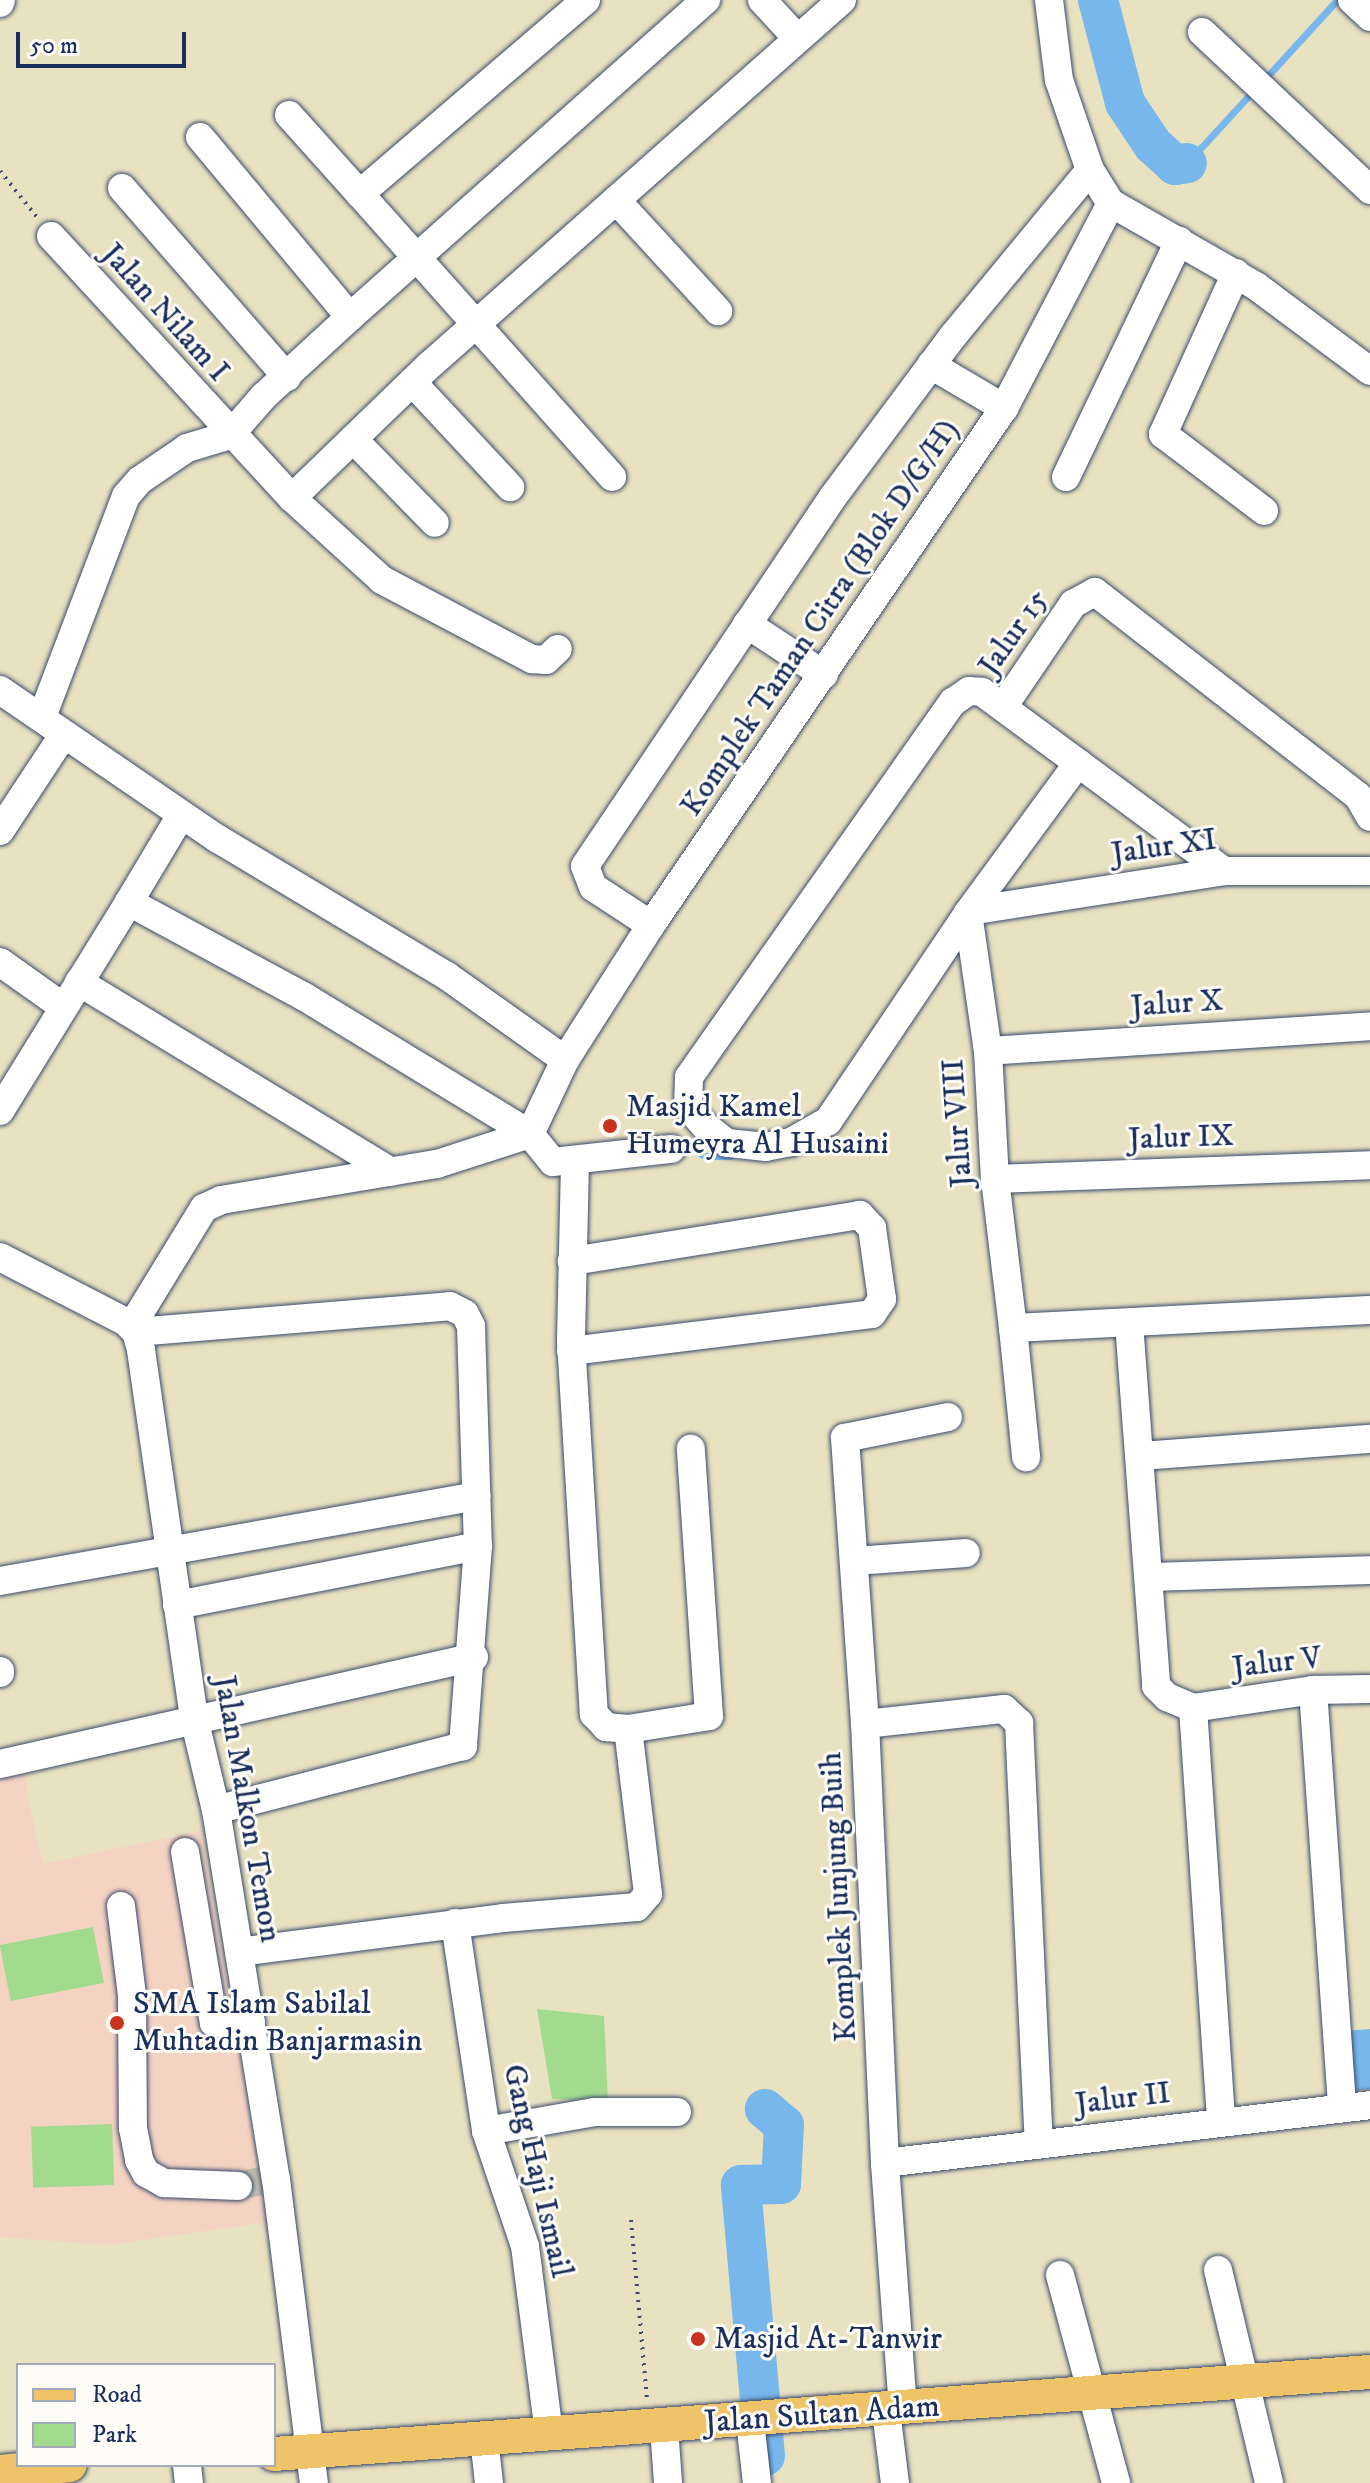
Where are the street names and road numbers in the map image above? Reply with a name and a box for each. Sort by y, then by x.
street label: Jalan Nilam I [93,236,237,390]
street label: Komplek Taman Citra (Blok D/G/H) [672,412,968,824]
street label: Jalur 15 [970,582,1058,684]
street label: Jalur XI [1109,821,1219,873]
street label: Jalur X [1129,982,1225,1026]
street label: Jalur VIII [934,1057,982,1189]
street label: Jalur IX [1127,1117,1235,1159]
street label: Jalur V [1230,1638,1324,1688]
street label: Jalan Malkon Temon [205,1673,289,1945]
street label: Komplek Junjung Buih [812,1751,866,2043]
street label: Gang Haji Ismail [494,2061,580,2281]
street label: Jalur II [1073,2074,1173,2124]
street label: Jalan Sultan Adam [703,2388,941,2442]

